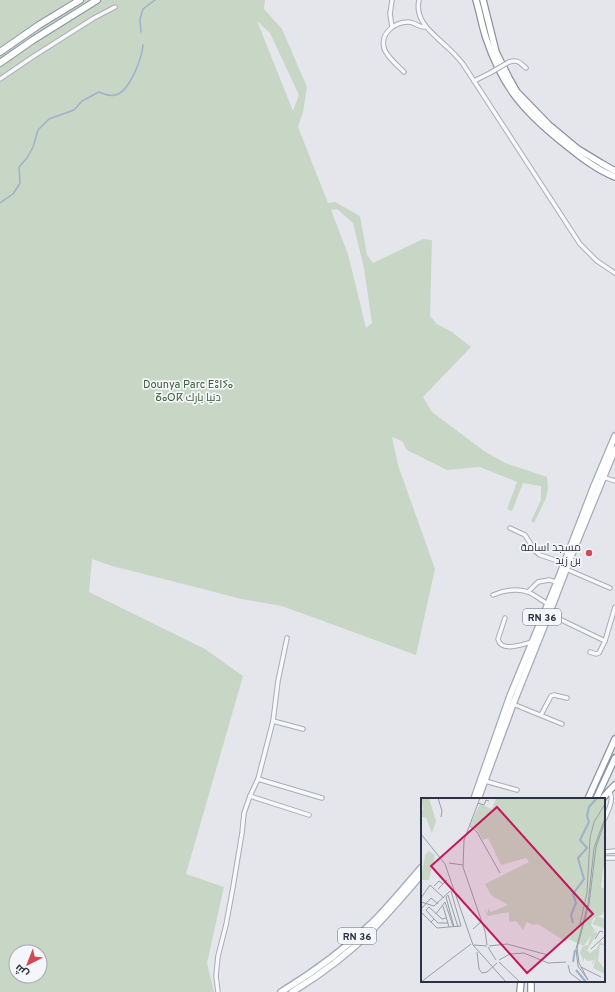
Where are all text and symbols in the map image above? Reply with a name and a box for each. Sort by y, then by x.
park label: Dounya Parc ⴹⵓⵏⵢⴰ ⵒⴰⵔⴽ دنيا بارك [143,378,233,405]
place label: مسجد اسامة بن زيد [521,541,581,568]
marker: مسجد اسامة بن زيد [584,548,594,558]
road number: RN 36 [523,609,561,625]
inset map [421,798,605,982]
road number: RN 36 [338,928,376,944]
north arrow [8,944,48,984]
text: ش [12,961,32,981]

